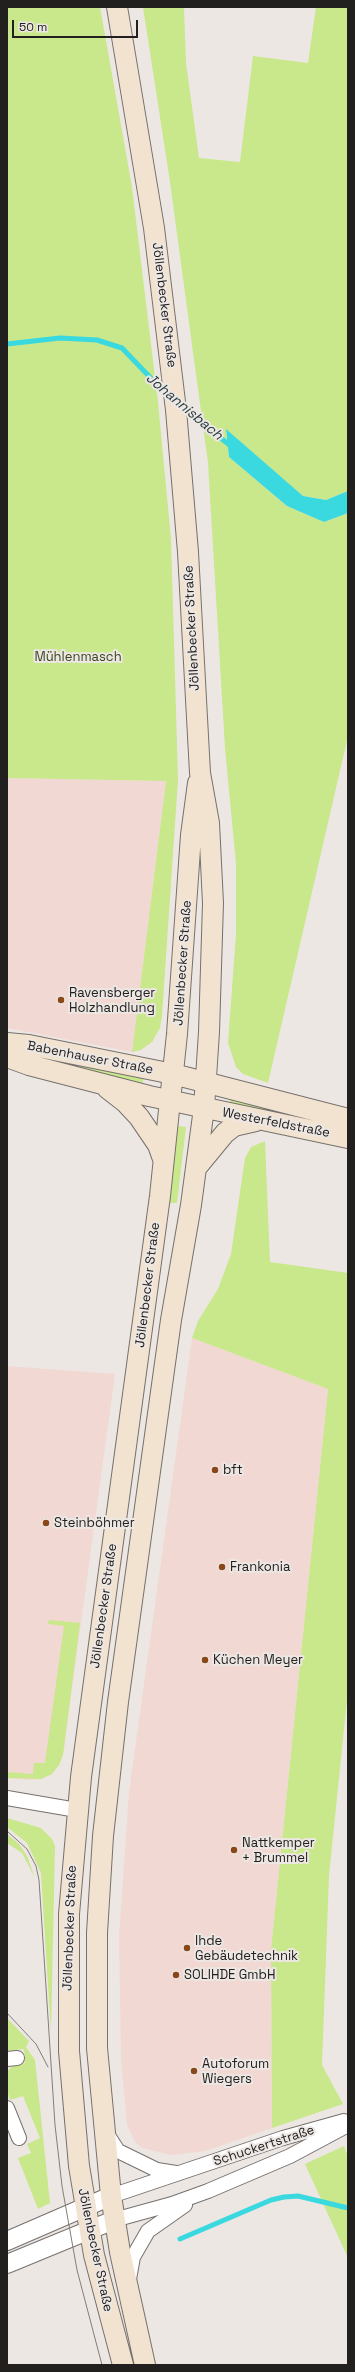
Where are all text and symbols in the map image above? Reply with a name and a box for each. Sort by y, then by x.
scale bar [14,12,140,38]
text: 50 m [19,19,47,35]
street label: Jöllenbecker Straße [149,242,179,368]
water label: Johannisbach [142,370,226,444]
street label: Jöllenbecker Straße [181,565,203,691]
park label: Mühlenmasch [34,649,122,665]
street label: Jöllenbecker Straße [171,900,195,1026]
place label: Ravensberger Holzhandlung [69,985,155,1016]
marker: Ravensberger Holzhandlung [56,995,66,1005]
street label: Babenhauser Straße [26,1038,154,1078]
street label: Westerfeldstraße [221,1105,331,1141]
street label: Jöllenbecker Straße [133,1222,163,1348]
place label: bft [223,1462,243,1478]
marker: bft [210,1465,220,1475]
place label: Steinböhmer [54,1515,135,1531]
marker: Steinböhmer [41,1518,51,1528]
street label: Jöllenbecker Straße [88,1543,120,1669]
place label: Frankonia [230,1559,290,1575]
marker: Frankonia [217,1562,227,1572]
place label: Küchen Meyer [213,1652,303,1668]
marker: Küchen Meyer [200,1655,210,1665]
place label: Nattkemper + Brummel [242,1835,315,1866]
marker: Nattkemper + Brummel [229,1845,239,1855]
street label: Jöllenbecker Straße [60,1865,80,1991]
place label: Ihde Gebäudetechnik [195,1933,298,1964]
marker: Ihde Gebäudetechnik [182,1943,192,1953]
place label: SOLIHDE GmbH [184,1967,275,1983]
marker: SOLIHDE GmbH [171,1970,181,1980]
place label: Autoforum Wiegers [202,2056,269,2087]
marker: Autoforum Wiegers [189,2066,199,2076]
street label: Schuckertstraße [212,2122,316,2170]
street label: Jöllenbecker Straße [74,2187,116,2313]

